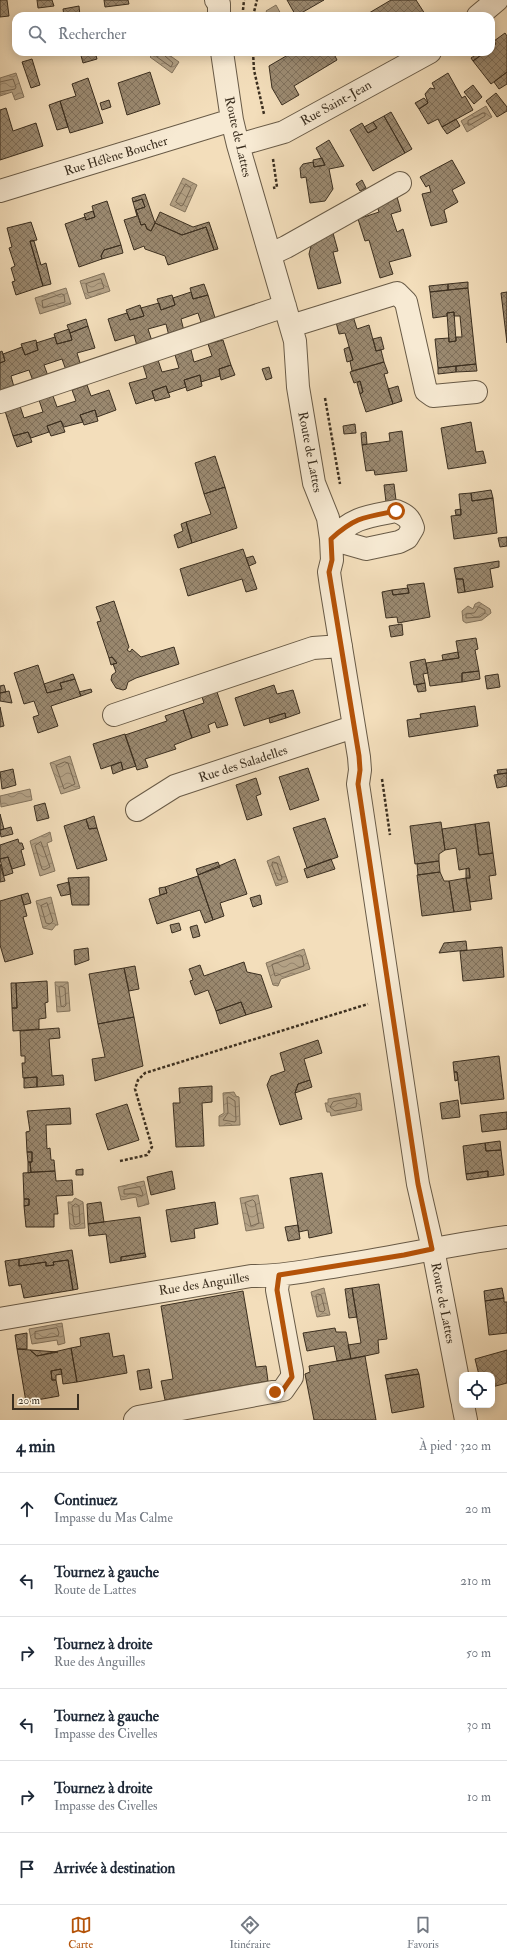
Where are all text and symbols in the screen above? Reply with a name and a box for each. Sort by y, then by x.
search box [12,12,495,56]
icon: search [26,23,48,45]
text: Rechercher [58,25,126,44]
street label: Rue Saint-Jean [298,77,375,129]
street label: Route de Lattes [221,95,255,179]
street label: Rue Hélène Boucher [62,133,170,179]
street label: Route de Lattes [294,410,326,494]
route start [387,502,405,520]
street label: Rue des Saladelles [196,742,290,786]
street label: Route de Lattes [427,1261,459,1345]
street label: Rue des Anguilles [158,1269,251,1299]
map controls [459,1372,495,1408]
button: locate [459,1372,495,1408]
route end [266,1383,284,1401]
scale bar [12,1392,79,1411]
text: 20 m [18,1394,40,1407]
text: 4 min [16,1436,55,1457]
text: À pied · 320 m [419,1438,491,1454]
text: Continuez [54,1491,118,1510]
icon: ahead [16,1498,38,1520]
text: 20 m [465,1501,491,1517]
text: Impasse du Mas Calme [54,1510,173,1526]
text: Tournez à gauche [54,1563,159,1582]
icon: left [16,1570,38,1592]
text: 210 m [460,1573,491,1589]
text: Route de Lattes [54,1582,136,1598]
text: Tournez à droite [54,1635,153,1654]
icon: right [16,1642,38,1664]
text: 50 m [466,1645,491,1661]
text: Rue des Anguilles [54,1654,145,1670]
text: Tournez à gauche [54,1707,159,1726]
icon: left [16,1714,38,1736]
text: 30 m [467,1717,491,1733]
text: Impasse des Civelles [54,1726,158,1742]
text: Tournez à droite [54,1779,153,1798]
icon: right [16,1786,38,1808]
text: 10 m [467,1789,491,1805]
text: Impasse des Civelles [54,1798,158,1814]
icon: arrive [16,1858,38,1880]
text: Arrivée à destination [54,1859,175,1878]
tab: Carte [68,1914,93,1951]
tab: Itinéraire [229,1914,271,1951]
tab: Favoris [407,1914,439,1951]

